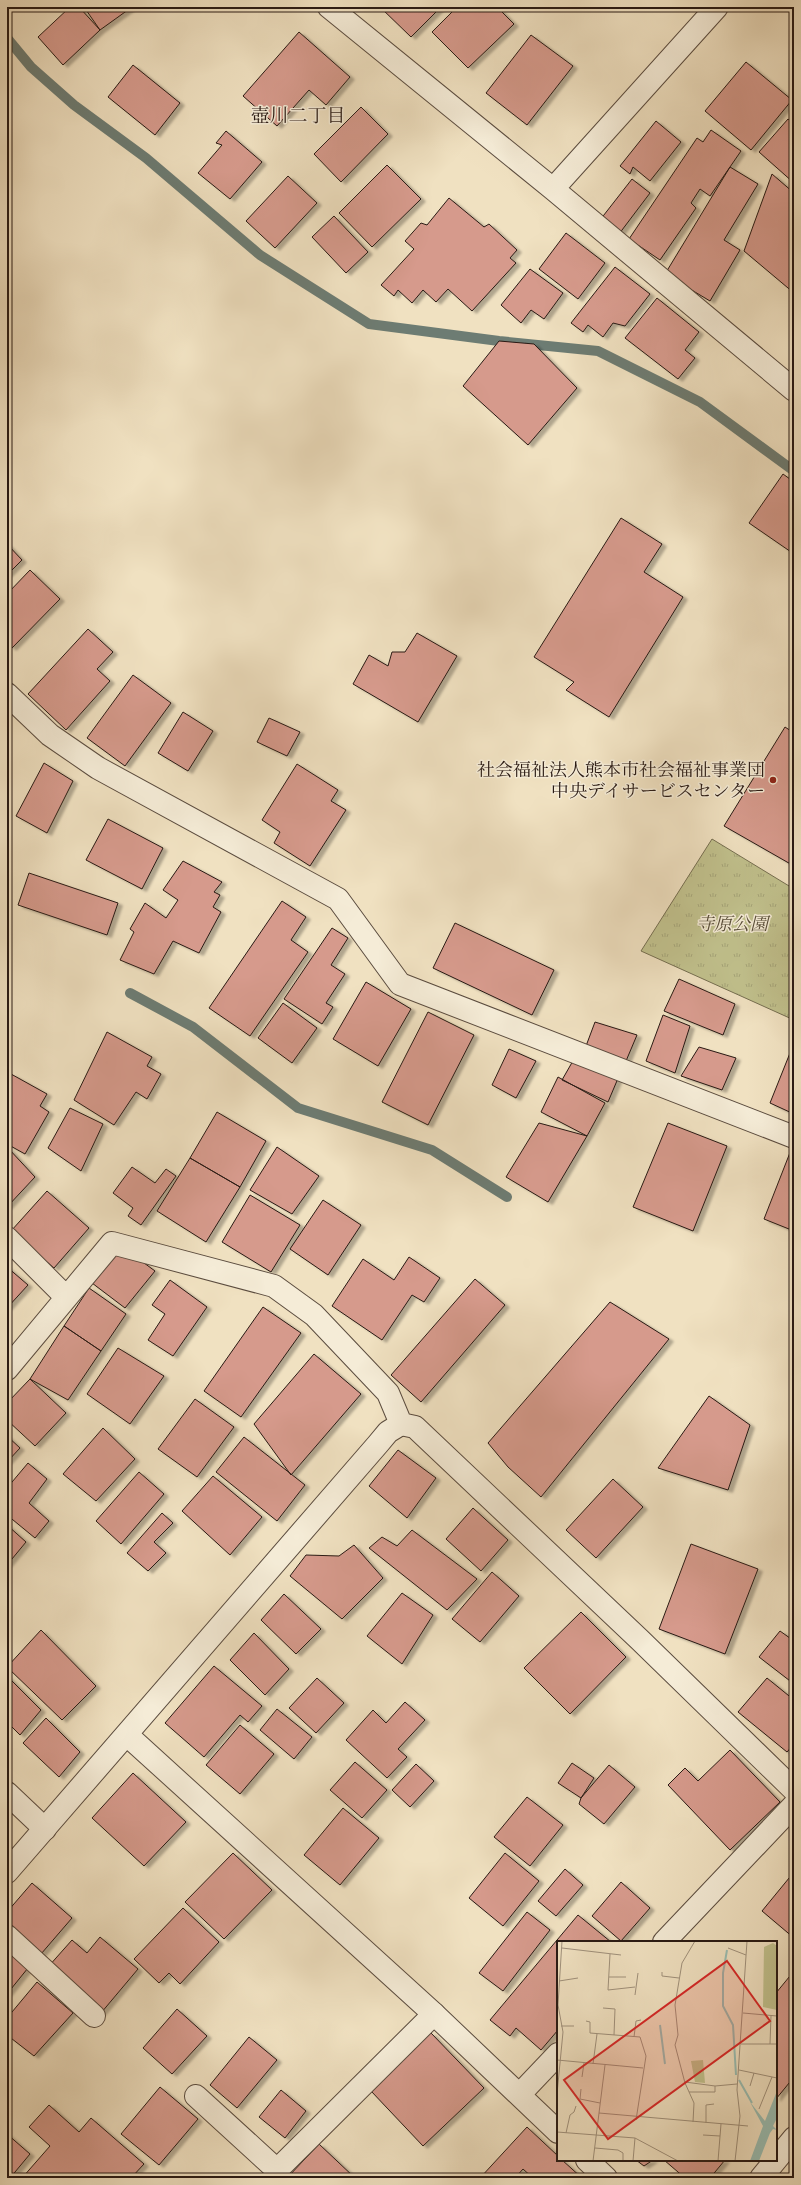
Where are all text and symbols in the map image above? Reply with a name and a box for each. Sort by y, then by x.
district label: 壺川二丁目 [250,103,346,128]
place label: 社会福祉法人熊本市社会福祉事業団 中央デイサービスセンター [477,758,765,802]
marker: 社会福祉法人熊本市社会福祉事業団 中央デイサービスセンター [768,775,778,785]
park label: 寺原公園 [696,912,771,935]
inset map [557,1941,777,2161]

